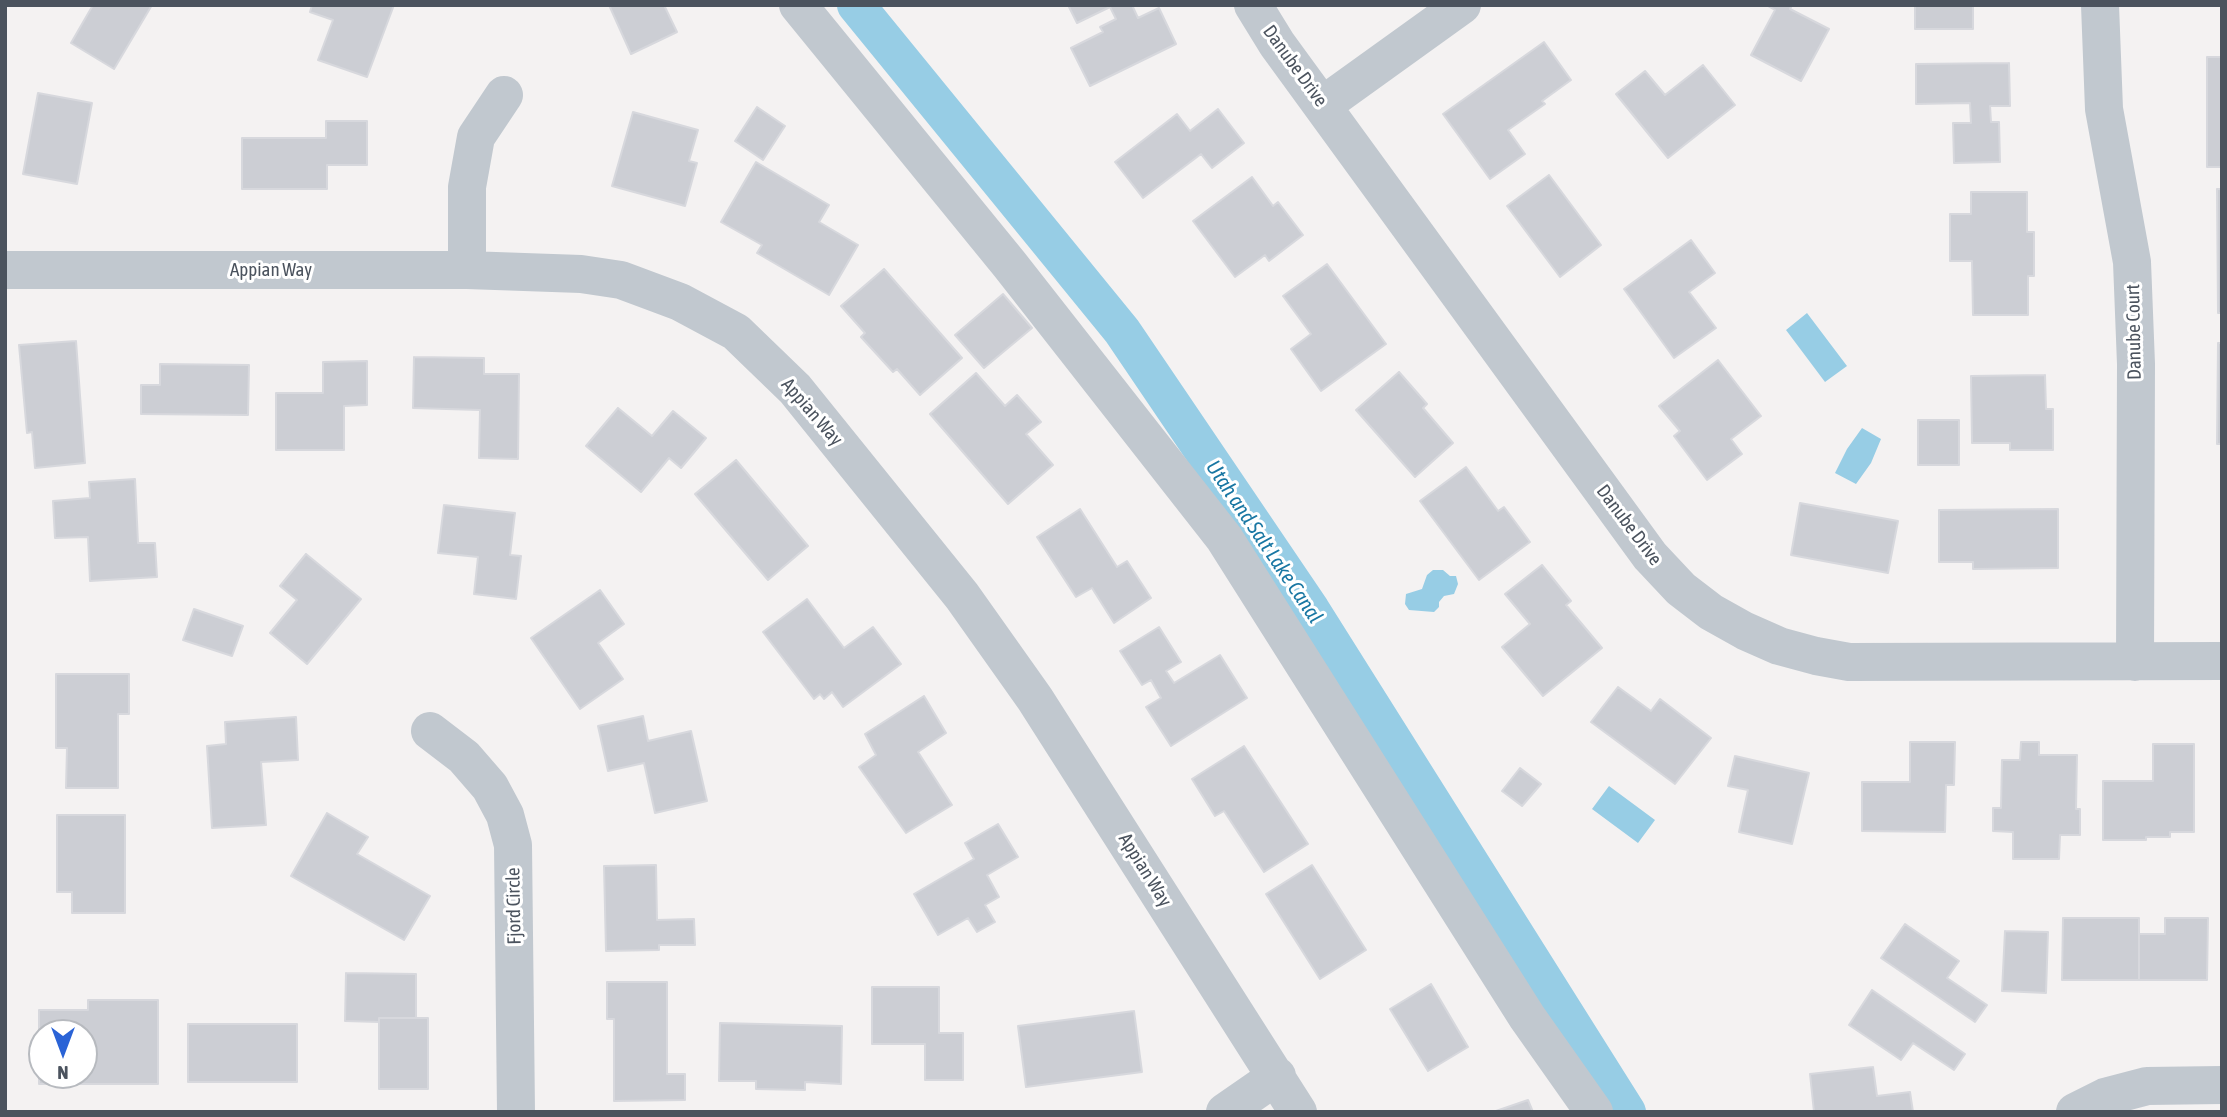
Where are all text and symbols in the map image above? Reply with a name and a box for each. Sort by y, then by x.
street label: Danube Drive [1258,21,1332,111]
street label: Appian Way [230,259,312,281]
street label: Danube Court [2122,284,2146,380]
street label: Appian Way [776,373,848,451]
water label: Utah and Salt Lake Canal [1200,456,1328,628]
street label: Danube Drive [1591,480,1667,570]
street label: Appian Way [1114,829,1176,911]
street label: Fjord Circle [502,867,526,945]
north arrow [28,1019,98,1089]
text: N [57,1062,69,1084]

